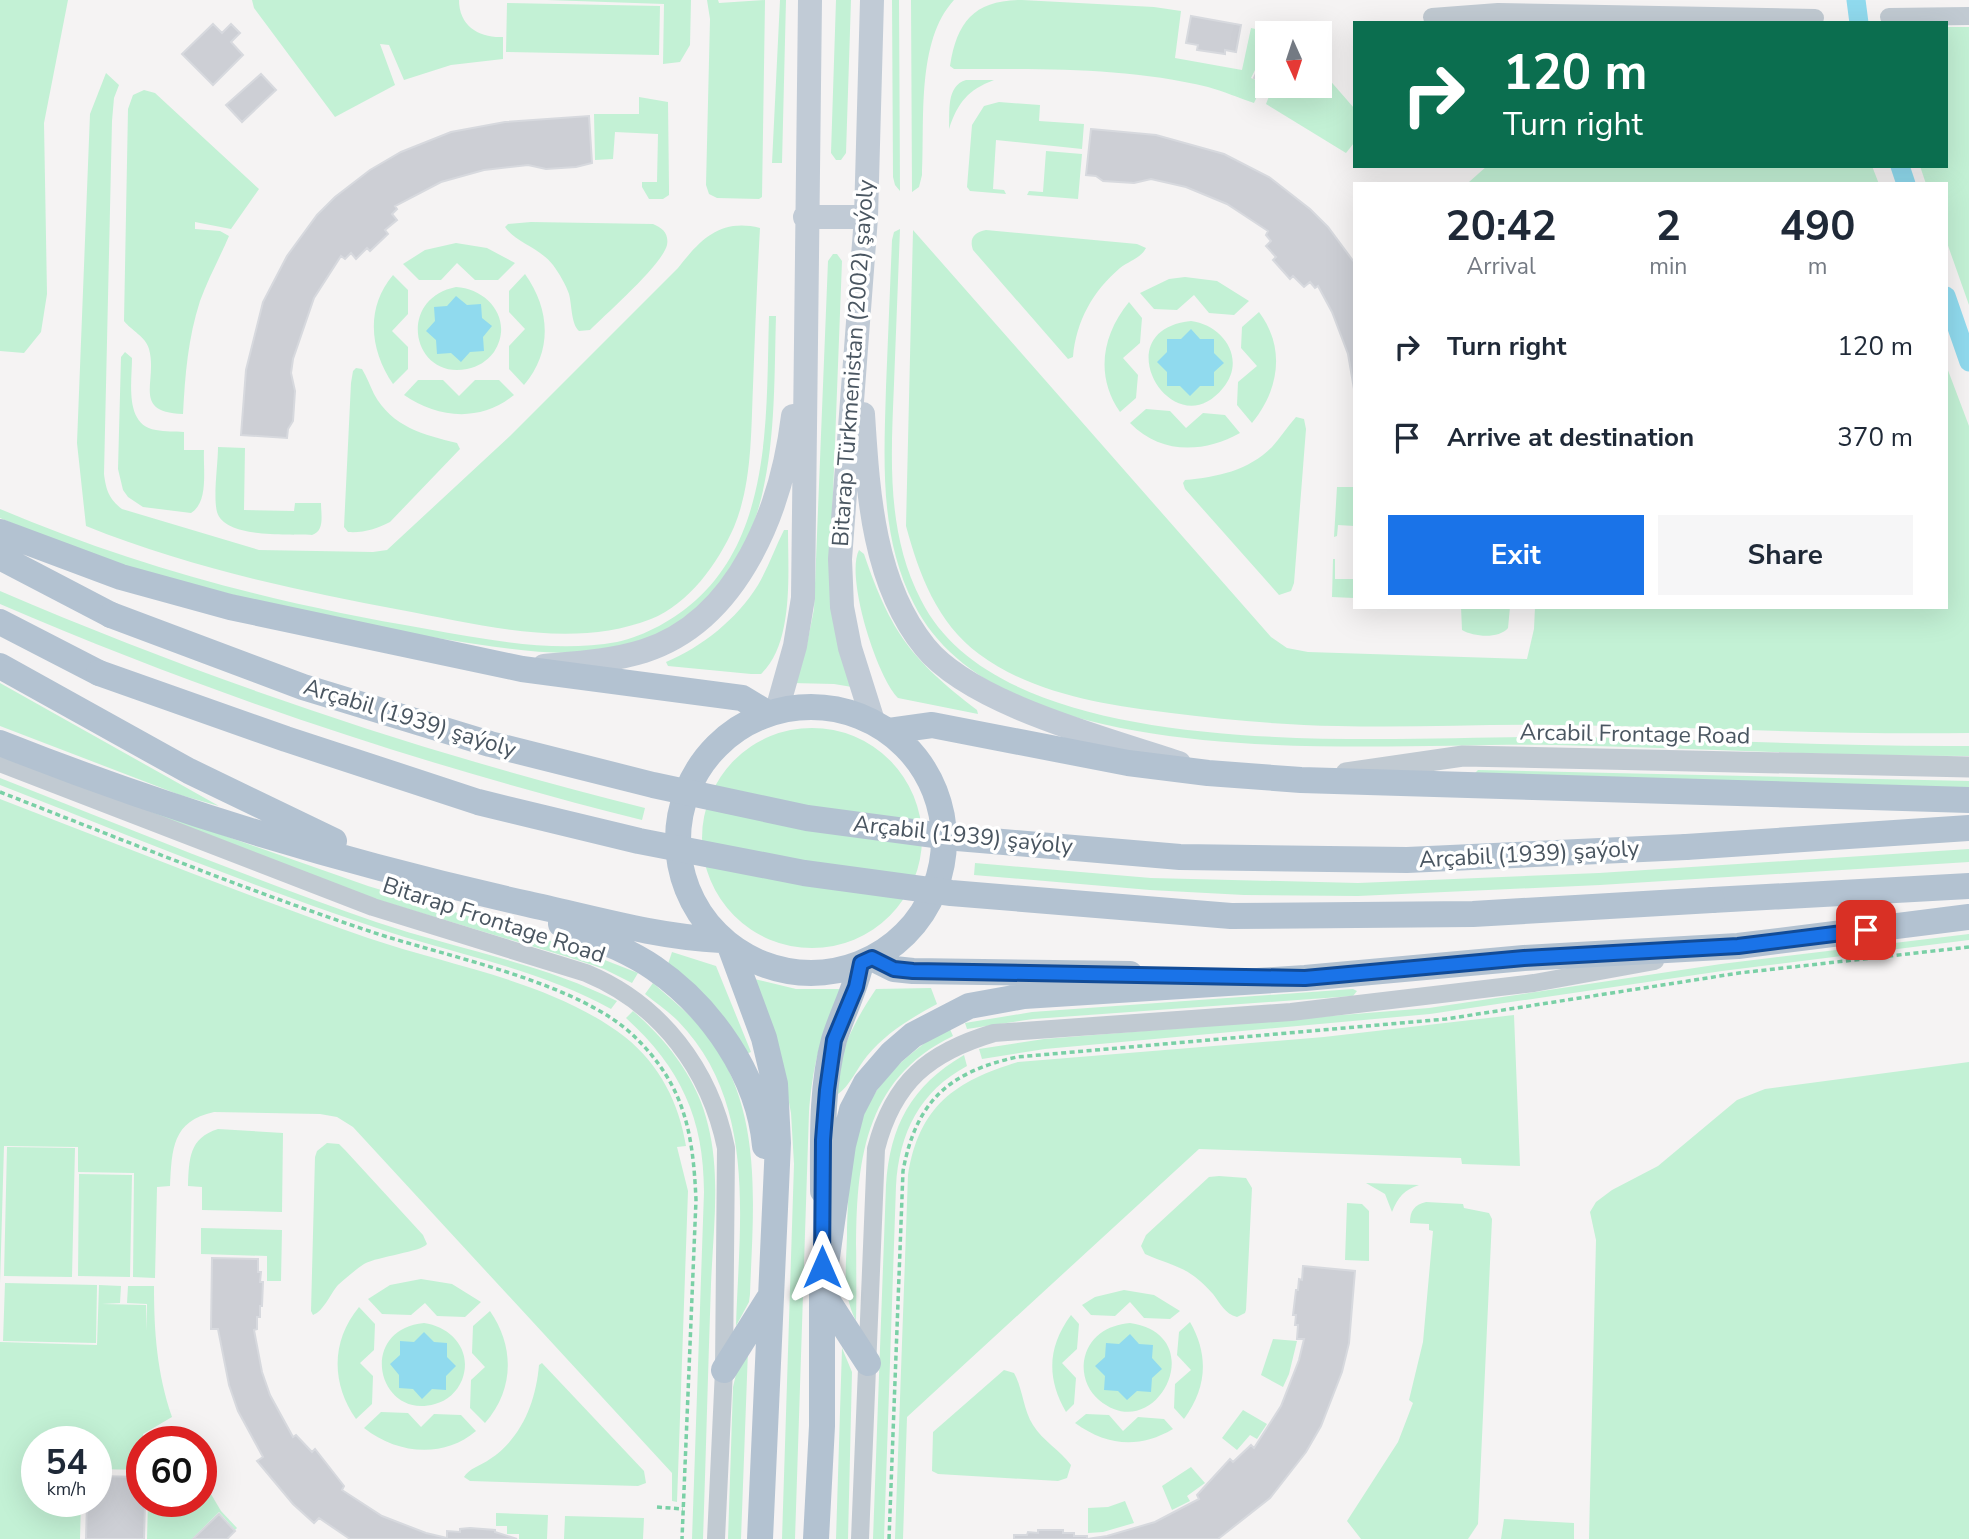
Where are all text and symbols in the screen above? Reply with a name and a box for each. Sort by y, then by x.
north arrow [1255,21,1332,98]
map controls [1255,21,1332,98]
text: 120 m [1503,39,1647,106]
icon: right [1388,49,1479,140]
text: Turn right [1503,103,1643,146]
street label: Bitarap Türkmenistan (2002) şaýoly [825,178,881,547]
text: 20:42 [1446,198,1557,255]
text: 2 [1656,198,1681,255]
text: 490 [1780,198,1855,255]
text: Arrival [1467,251,1536,282]
text: min [1649,251,1687,282]
text: m [1808,251,1828,282]
icon: right [1388,328,1426,366]
text: Turn right [1447,329,1566,364]
text: 120 m [1837,329,1913,364]
icon: arrive [1388,419,1426,457]
text: Arrive at destination [1447,420,1694,455]
text: 370 m [1837,420,1913,455]
button: Exit [1388,515,1644,595]
button: Share [1658,515,1913,595]
street label: Arçabil (1939) şaýoly [300,671,520,765]
street label: Arcabil Frontage Road [1519,716,1751,752]
street label: Arçabil (1939) şaýoly [852,808,1075,862]
street label: Arçabil (1939) şaýoly [1418,833,1640,875]
street label: Bitarap Frontage Road [379,869,609,971]
pin [1836,900,1896,960]
icon: arrive [1847,911,1885,949]
position arrow [785,1230,859,1304]
speed limit sign: 60 [126,1426,217,1517]
text: 54 [45,1439,88,1486]
text: km/h [47,1477,86,1501]

